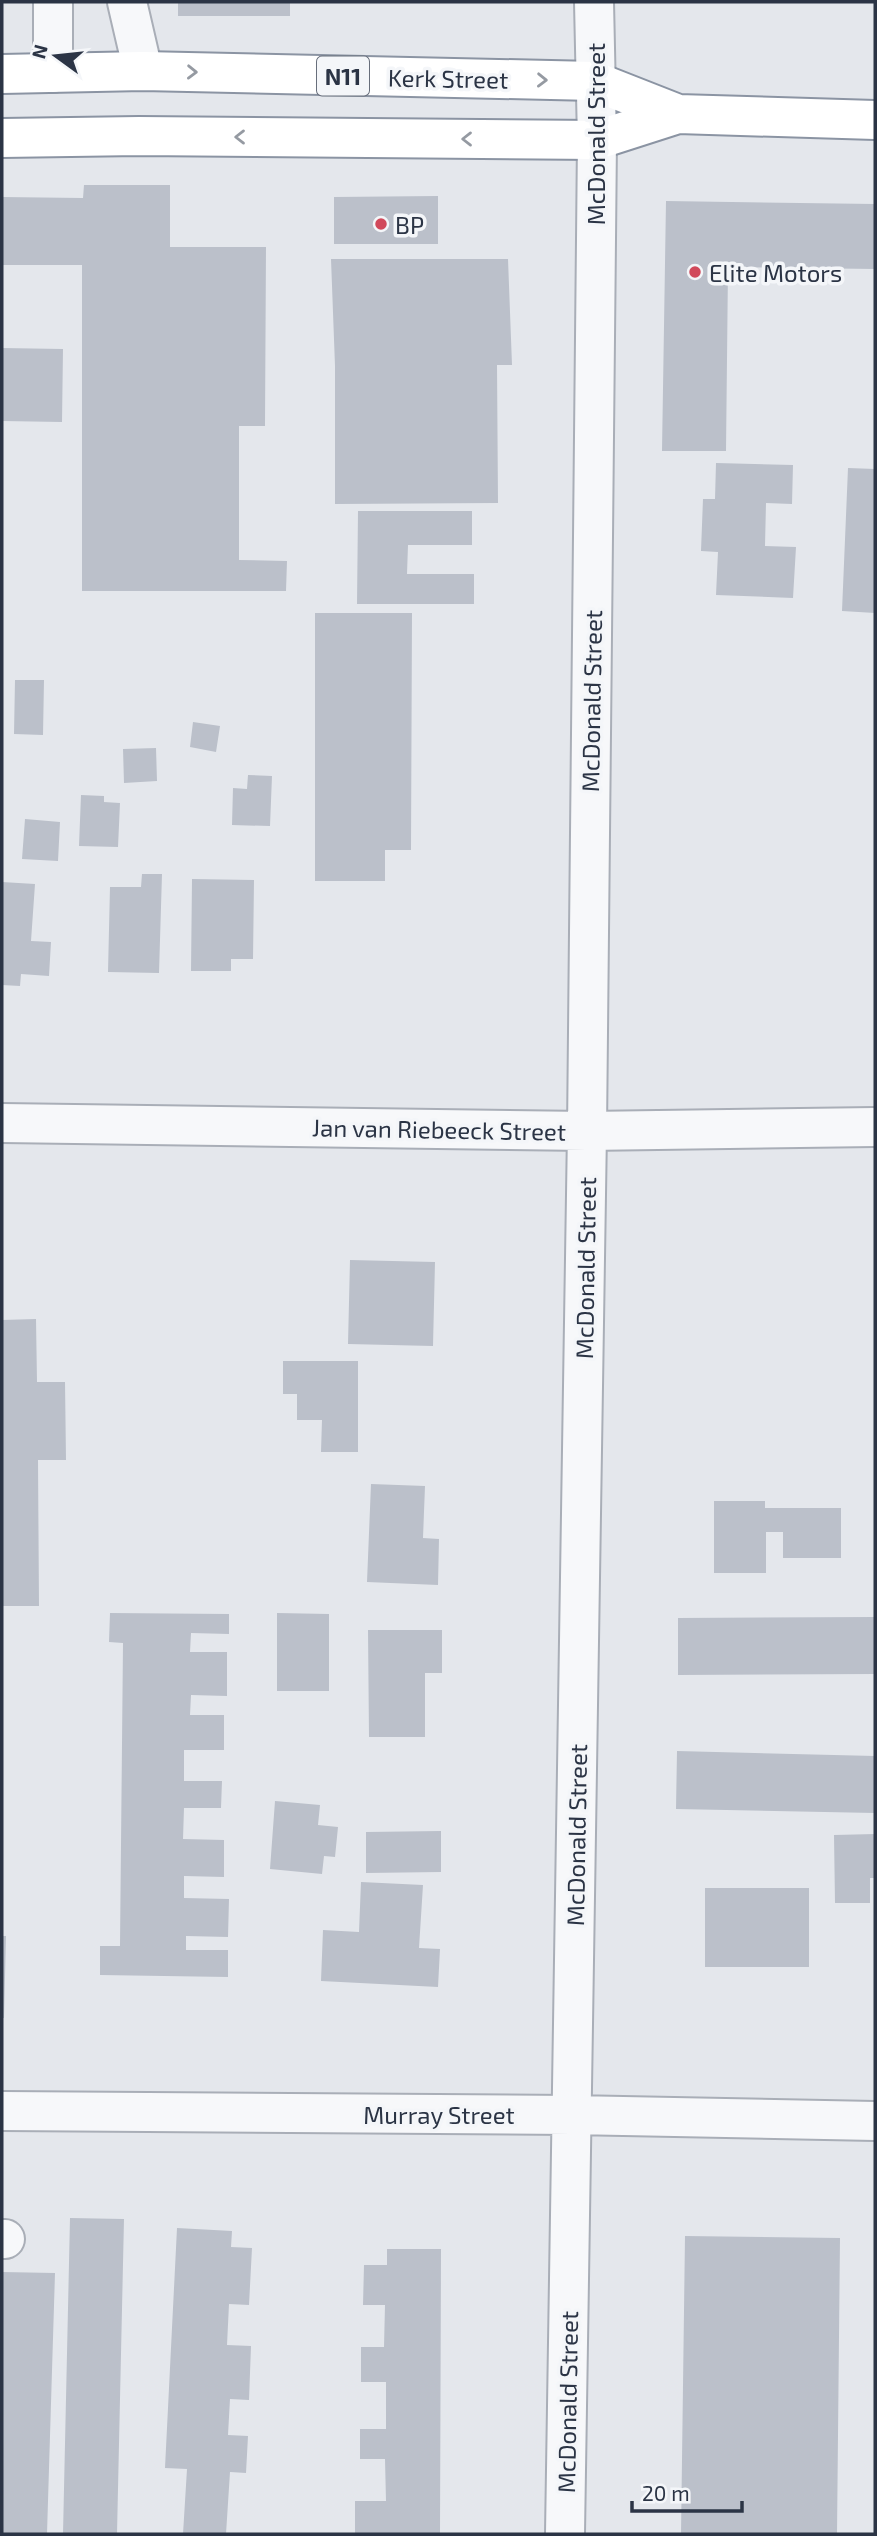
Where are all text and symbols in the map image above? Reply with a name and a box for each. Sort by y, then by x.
north arrow [21,21,91,91]
text: N [26,42,52,61]
street label: McDonald Street [581,43,610,225]
road number: N11 [317,57,369,96]
street label: Kerk Street [388,62,508,94]
one-way arrow [187,65,198,80]
one-way arrow [538,72,548,88]
one-way arrow [234,129,244,145]
one-way arrow [461,131,472,147]
place label: BP [395,210,424,239]
marker: BP [373,216,389,232]
place label: Elite Motors [709,258,842,287]
marker: Elite Motors [687,264,703,280]
street label: McDonald Street [575,610,607,792]
street label: Jan van Riebeeck Street [312,1112,566,1146]
street label: McDonald Street [569,1177,601,1359]
street label: McDonald Street [560,1744,592,1926]
street label: Murray Street [363,2100,515,2129]
street label: McDonald Street [551,2311,583,2493]
scale bar [632,2470,742,2514]
text: 20 m [642,2480,690,2505]

